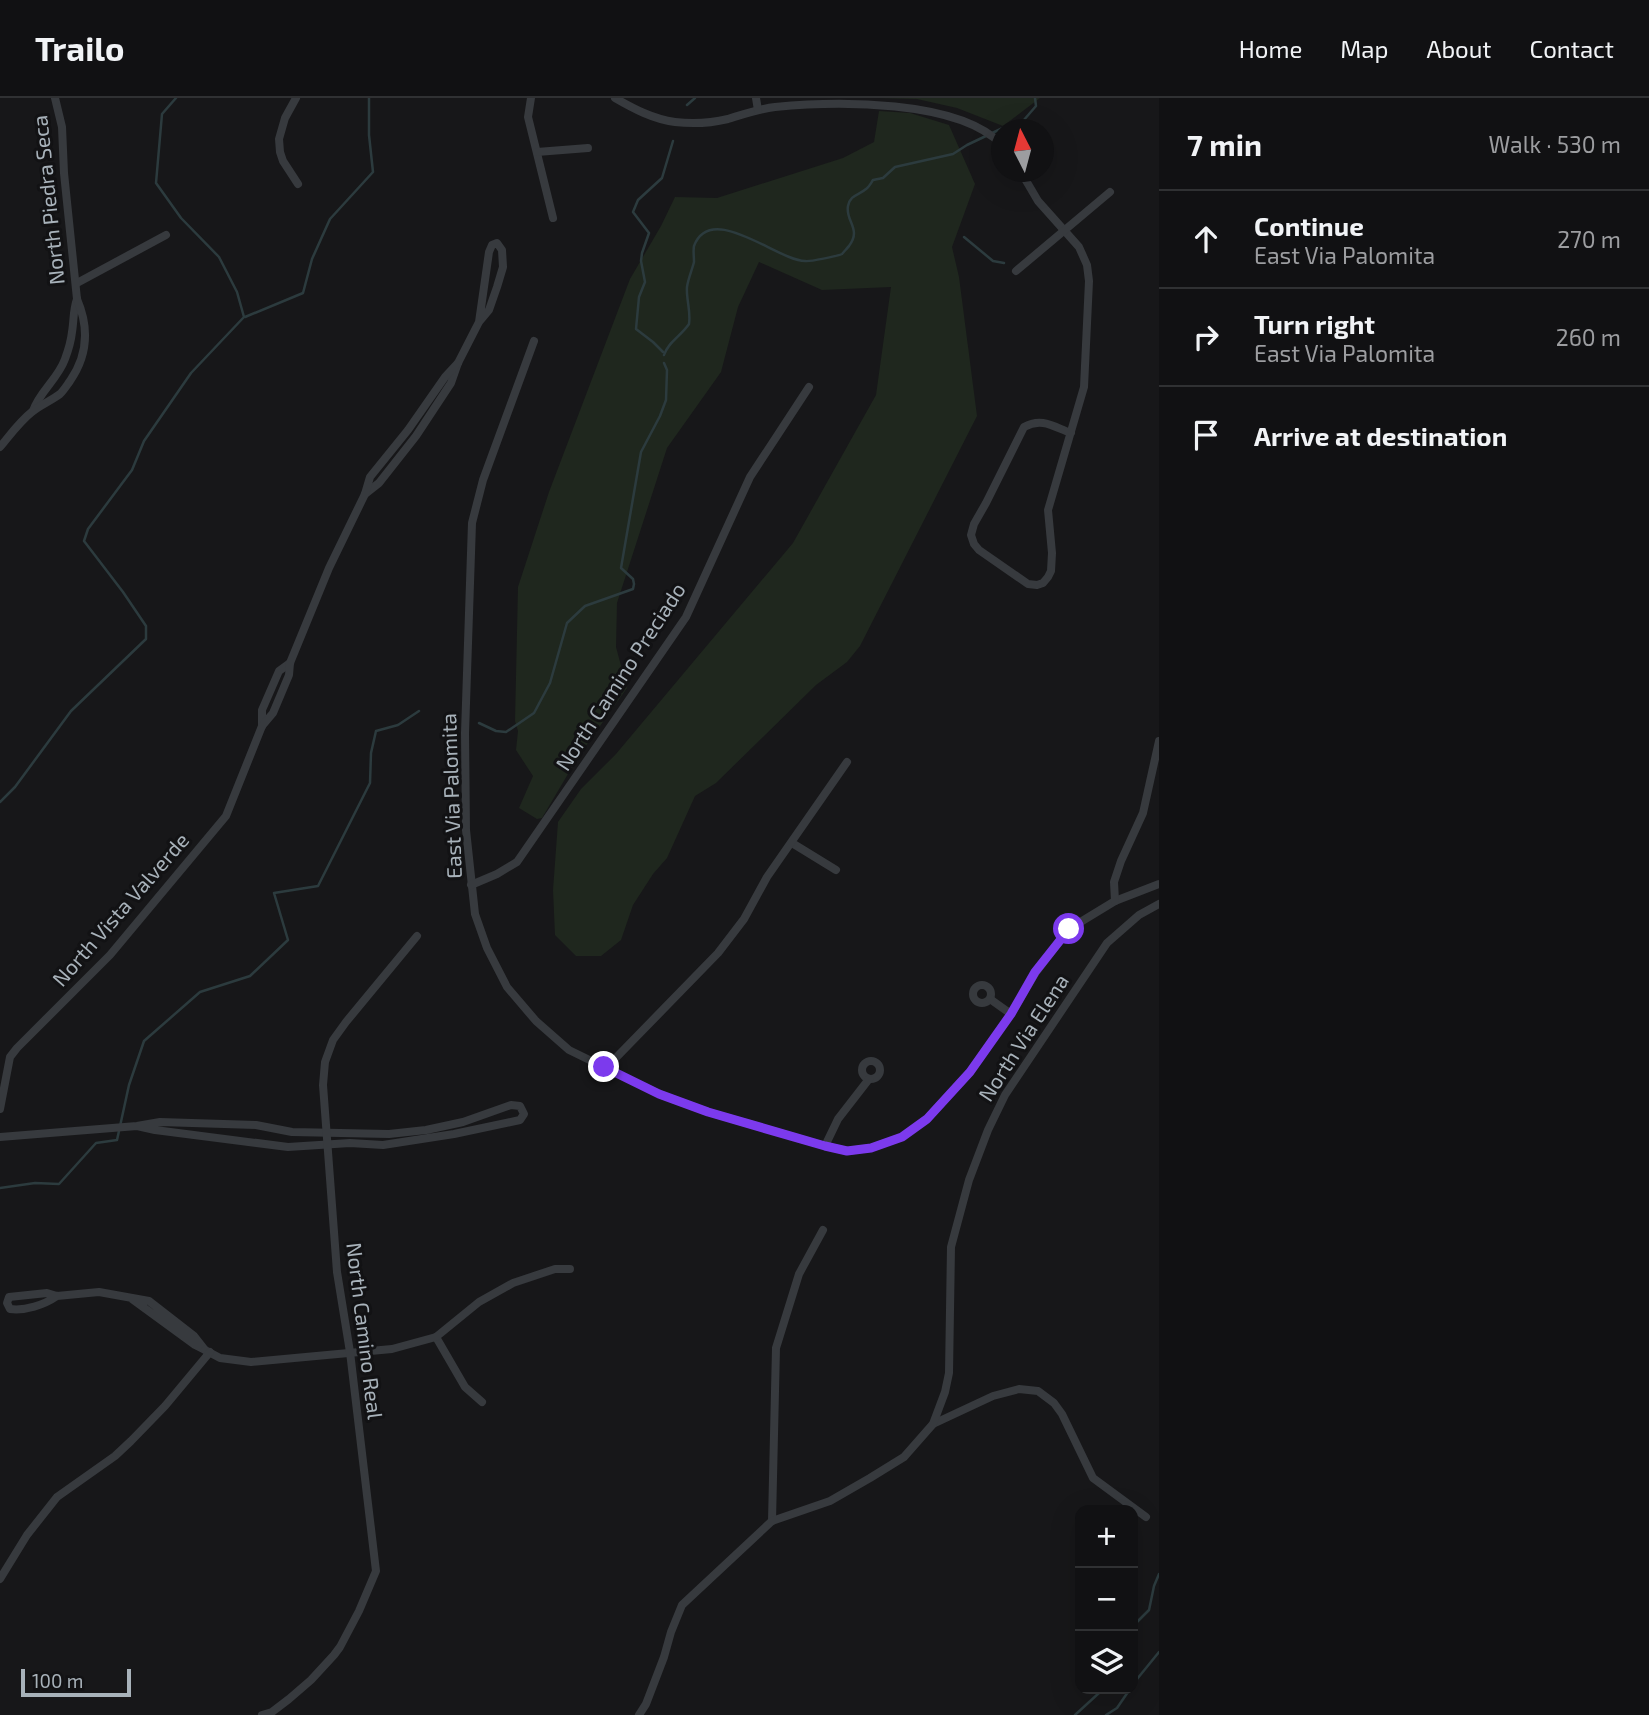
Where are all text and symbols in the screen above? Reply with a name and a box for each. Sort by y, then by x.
text: Trailo [35,28,125,68]
text: Home [1239,34,1302,63]
text: Map [1340,34,1388,63]
text: About [1426,34,1492,63]
text: Contact [1530,34,1614,63]
street label: North Piedra Seca [26,114,69,286]
north arrow [991,119,1054,182]
text: 7 min [1187,126,1262,162]
text: Walk · 530 m [1489,130,1621,158]
text: Continue [1254,210,1364,241]
icon: ahead [1187,220,1225,258]
text: 270 m [1557,225,1621,253]
text: East Via Palomita [1254,241,1435,269]
text: Turn right [1254,308,1375,339]
icon: right [1187,318,1225,356]
text: 260 m [1556,323,1621,351]
text: East Via Palomita [1254,339,1435,367]
icon: arrive [1187,416,1225,454]
text: Arrive at destination [1254,420,1507,451]
street label: North Camino Preciado [550,578,690,775]
street label: East Via Palomita [435,713,466,879]
street label: North Vista Valverde [46,827,193,991]
route start [1053,913,1084,944]
street label: North Via Elena [972,969,1073,1106]
route end [588,1051,619,1082]
street label: North Camino Real [342,1241,389,1421]
map controls [1075,1505,1138,1694]
button: + [1075,1505,1138,1568]
button: − [1075,1568,1138,1631]
button: layers [1075,1631,1138,1694]
scale bar [21,1666,131,1698]
text: 100 m [32,1669,83,1692]

